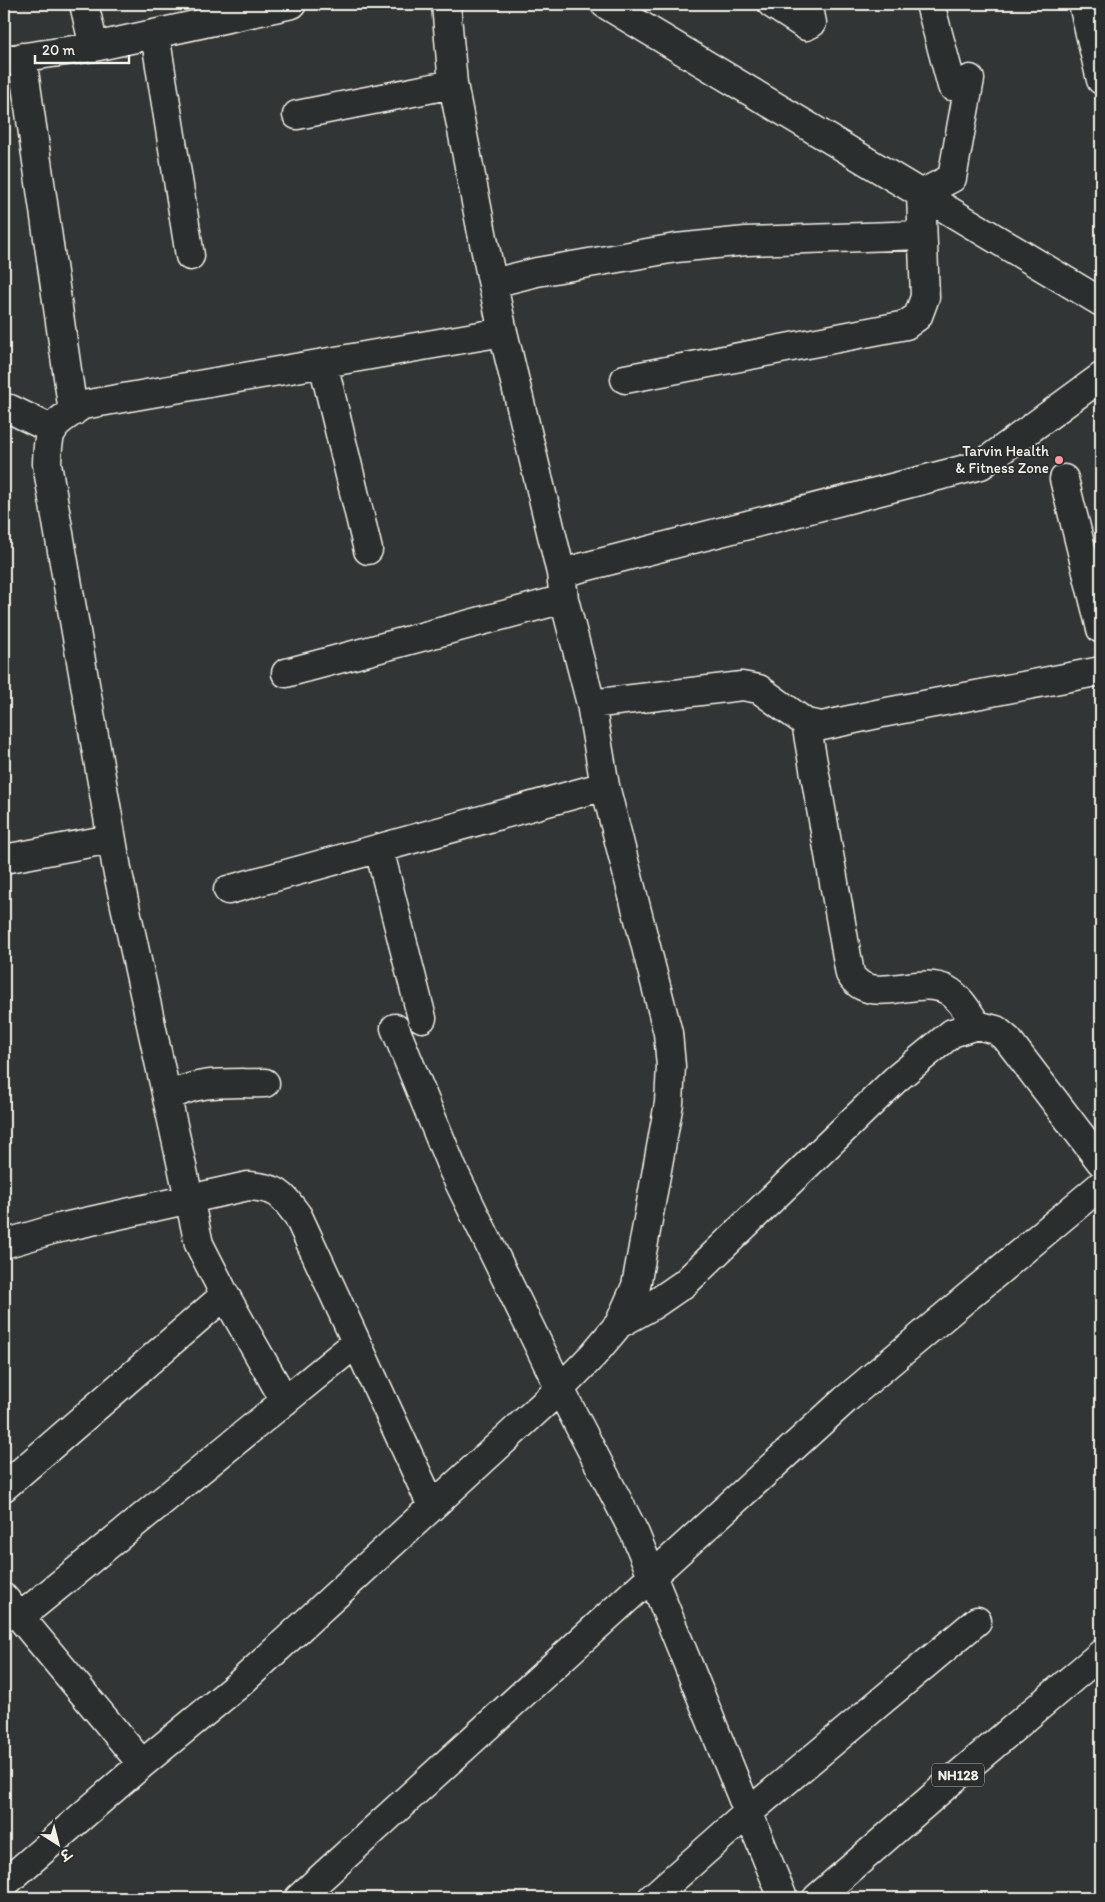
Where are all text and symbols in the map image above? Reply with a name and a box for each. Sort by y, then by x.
scale bar [35,32,129,64]
text: 20 m [42,41,76,59]
place label: Tarvin Health & Fitness Zone [956,442,1049,477]
marker: Tarvin Health & Fitness Zone [1053,454,1065,466]
road number: NH128 [932,1764,984,1786]
north arrow [32,1820,82,1870]
text: उ [55,1843,76,1865]

